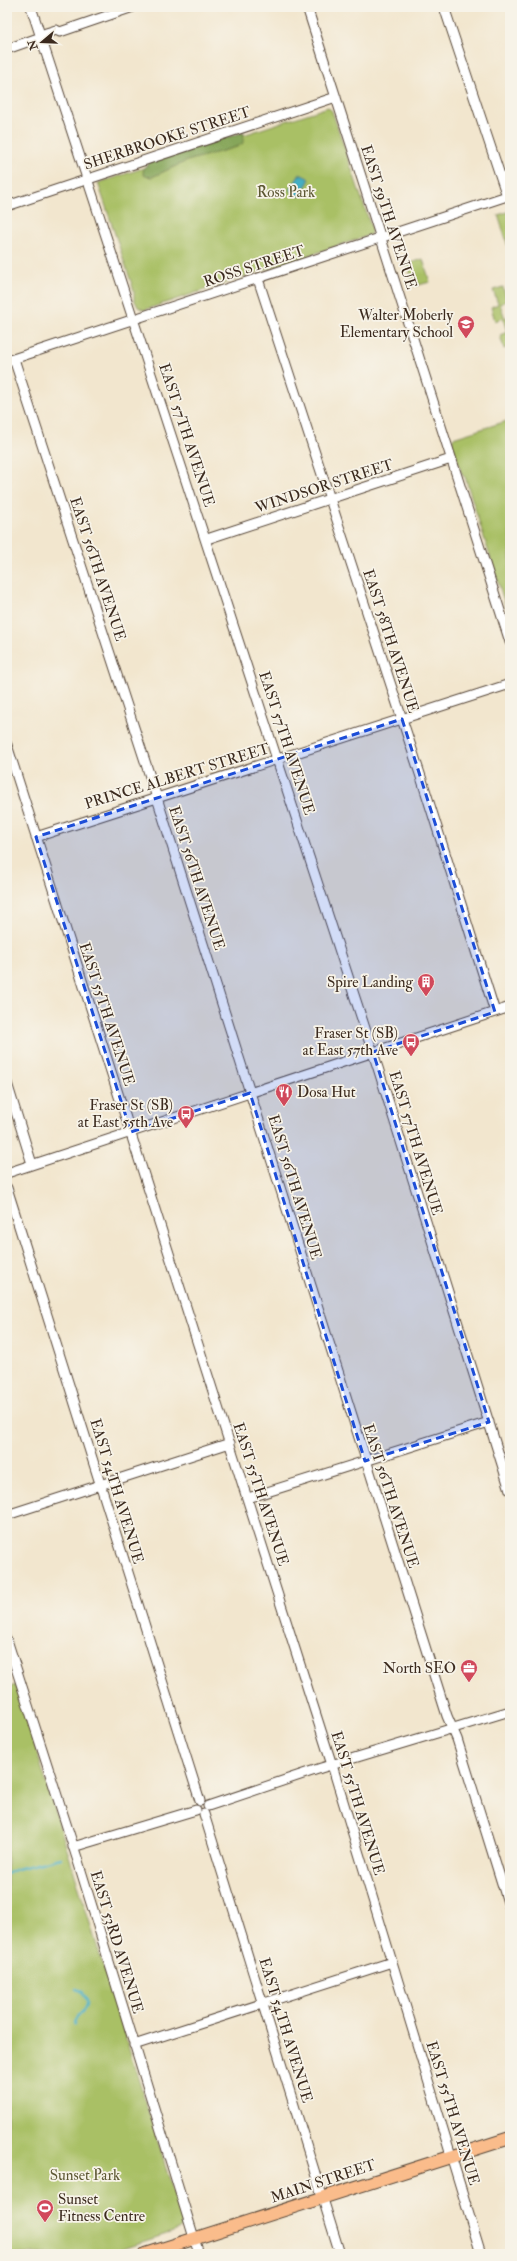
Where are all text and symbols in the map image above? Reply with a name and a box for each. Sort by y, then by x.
north arrow [22,22,62,62]
text: N [25,37,41,53]
street label: SHERBROOKE STREET [81,103,253,174]
street label: EAST 59TH AVENUE [356,143,421,292]
park label: Ross Park [257,183,315,202]
street label: ROSS STREET [201,241,307,292]
place label: Walter Moberly Elementary School [340,306,453,342]
school or university icon: Walter Moberly Elementary School [456,314,476,339]
street label: EAST 57TH AVENUE [154,361,219,510]
street label: WINDSOR STREET [252,455,396,518]
street label: EAST 56TH AVENUE [65,495,130,644]
street label: EAST 58TH AVENUE [358,567,423,716]
street label: EAST 57TH AVENUE [254,669,319,818]
street label: PRINCE ALBERT STREET [82,739,272,814]
street label: EAST 56TH AVENUE [164,804,229,953]
street label: EAST 55TH AVENUE [74,940,139,1088]
building icon: Spire Landing [416,972,436,997]
place label: Spire Landing [327,973,414,993]
place label: Fraser St (SB) at East 57th Ave [303,1024,398,1060]
bus stop icon: Fraser St (SB) at East 57th Ave [401,1032,421,1057]
street label: EAST 57TH AVENUE [385,1069,447,1218]
restaurant icon: Dosa Hut [274,1082,294,1107]
place label: Dosa Hut [297,1083,356,1102]
place label: Fraser St (SB) at East 55th Ave [78,1096,173,1132]
bus stop icon: Fraser St (SB) at East 55th Ave [176,1104,196,1129]
street label: EAST 56TH AVENUE [263,1112,326,1262]
street label: EAST 54TH AVENUE [85,1416,148,1566]
street label: EAST 55TH AVENUE [228,1420,293,1568]
street label: EAST 56TH AVENUE [358,1422,423,1571]
office icon: North SEO [459,1658,479,1683]
place label: North SEO [383,1659,456,1678]
street label: EAST 55TH AVENUE [327,1729,389,1878]
street label: EAST 53RD AVENUE [86,1868,147,2016]
street label: EAST 54TH AVENUE [254,1955,317,2105]
street label: EAST 55TH AVENUE [422,2039,484,2188]
street label: MAIN STREET [268,2155,378,2207]
park label: Sunset Park [50,2166,120,2185]
place label: Sunset Fitness Centre [58,2190,145,2226]
sports icon: Sunset Fitness Centre [35,2198,55,2223]

